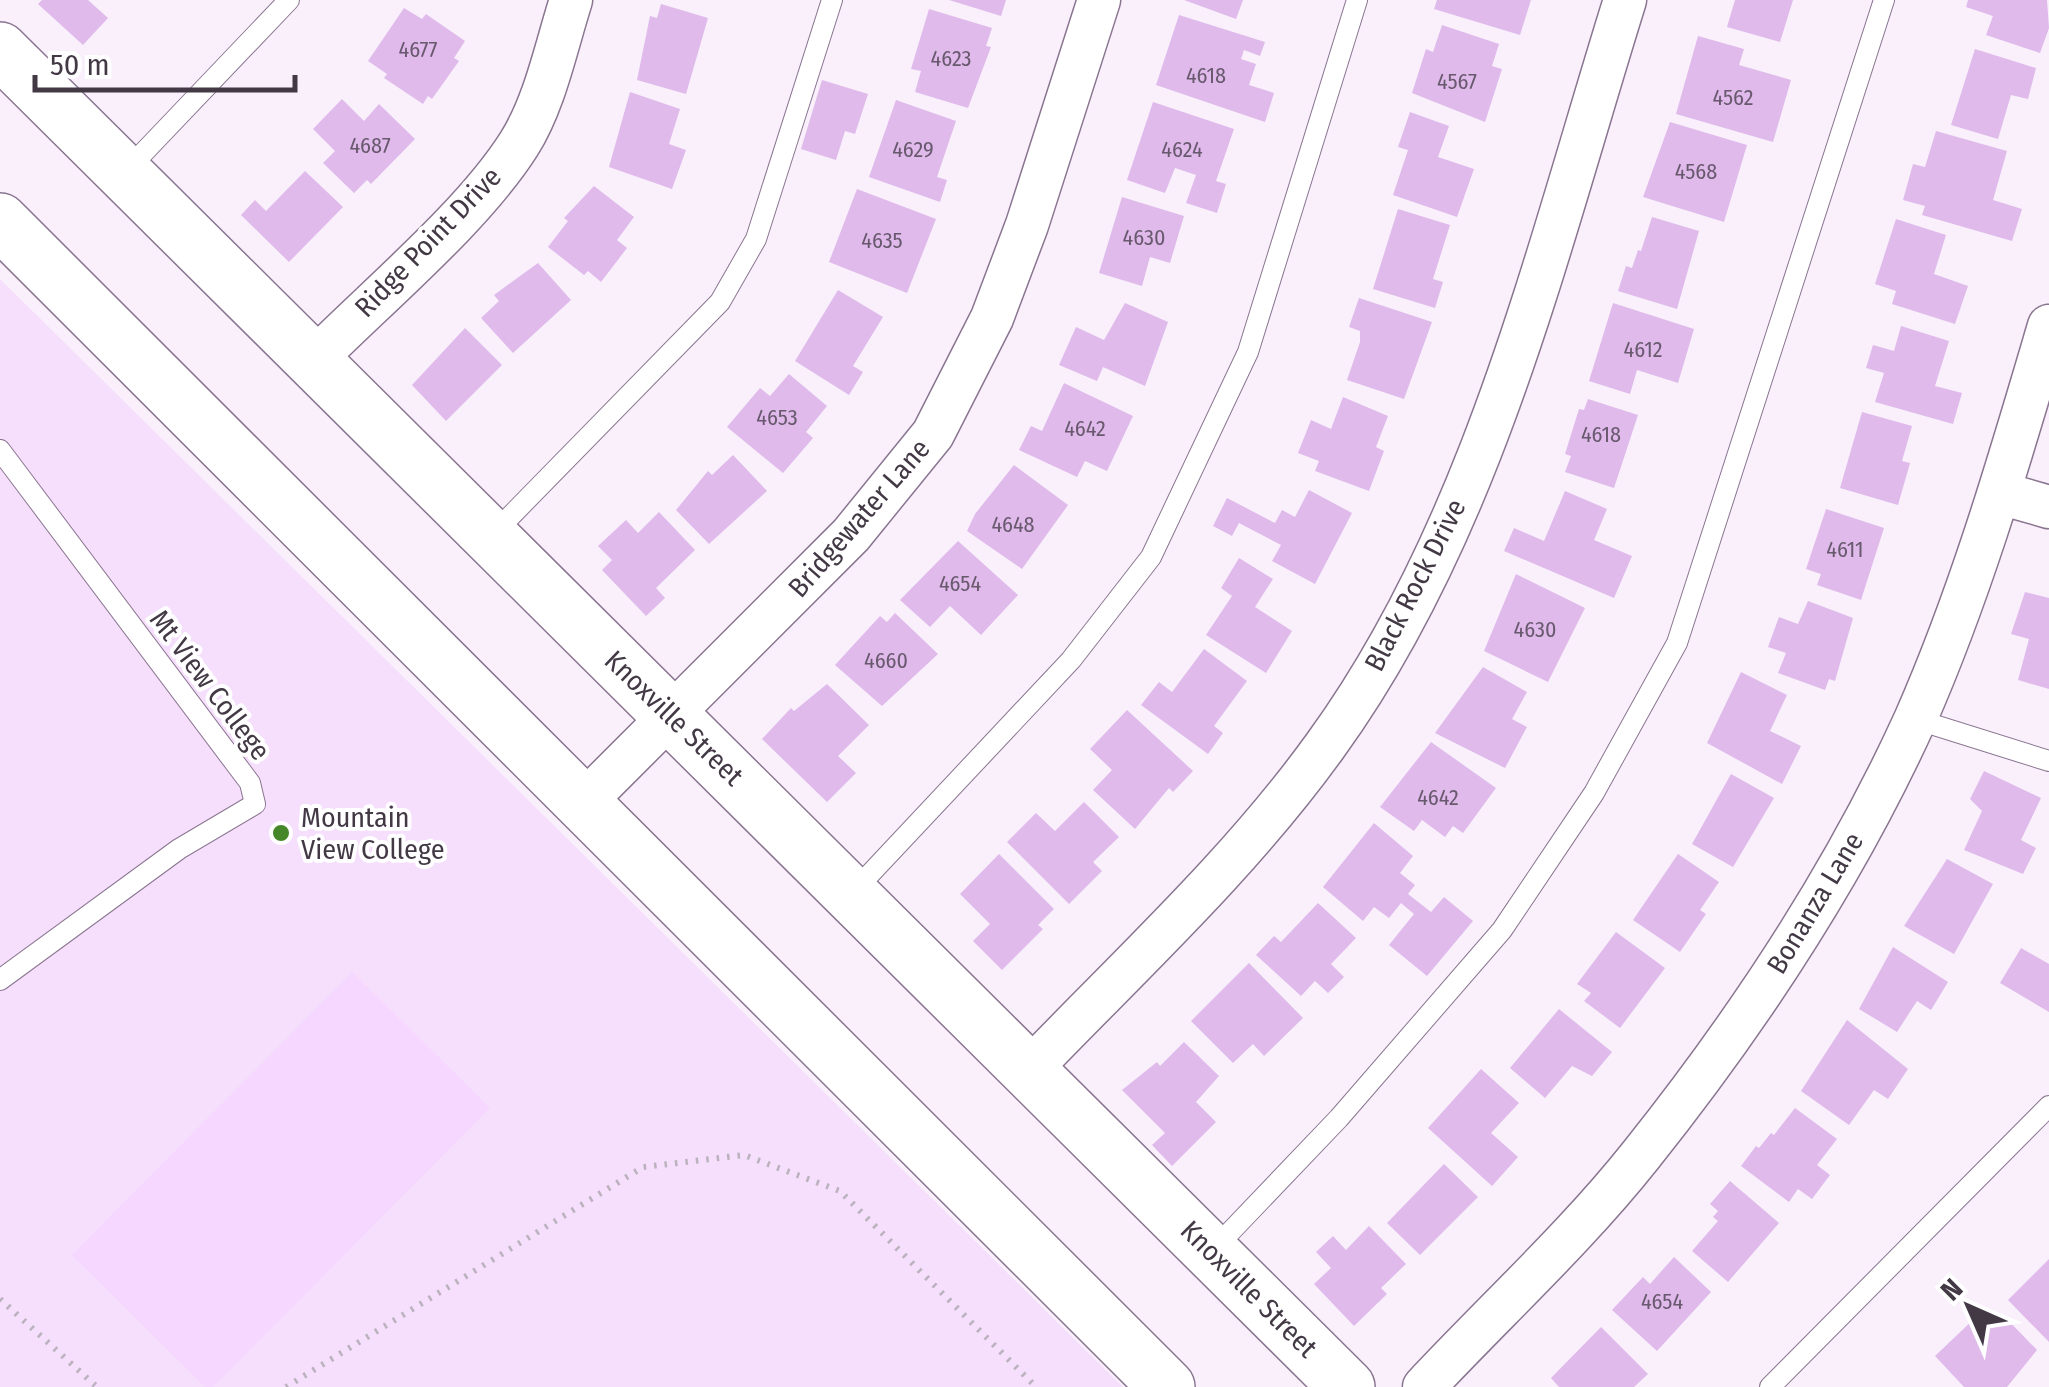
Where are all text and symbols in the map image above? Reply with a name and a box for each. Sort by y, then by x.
scale bar [35,30,295,92]
house number: 4677 [398,36,438,63]
house number: 4623 [931,45,971,72]
text: 50 m [50,47,110,83]
house number: 4618 [1186,62,1226,89]
house number: 4567 [1437,68,1477,95]
house number: 4562 [1713,84,1753,111]
house number: 4687 [349,132,391,159]
house number: 4629 [892,136,934,163]
house number: 4624 [1161,136,1203,163]
house number: 4568 [1675,158,1717,185]
street label: Ridge Point Drive [348,160,508,324]
house number: 4630 [1123,224,1165,251]
house number: 4635 [861,227,903,254]
house number: 4612 [1624,336,1662,363]
house number: 4653 [756,404,798,431]
house number: 4642 [1064,415,1106,442]
house number: 4618 [1581,421,1621,448]
street label: Bridgewater Lane [781,432,937,604]
street label: Black Rock Drive [1358,494,1472,676]
house number: 4648 [991,511,1035,538]
house number: 4611 [1826,536,1864,563]
house number: 4654 [939,570,981,597]
street label: Mt View College [143,604,277,766]
house number: 4630 [1514,616,1556,643]
street label: Knoxville Street [598,644,751,793]
house number: 4660 [864,647,908,674]
house number: 4642 [1417,784,1459,811]
place label: Mountain View College [301,801,444,866]
marker: Mountain View College [270,822,292,844]
street label: Bonanza Lane [1760,826,1870,980]
street label: Knoxville Street [1174,1214,1325,1365]
north arrow [1919,1257,2019,1357]
text: N [1934,1272,1969,1307]
house number: 4654 [1641,1288,1683,1315]

